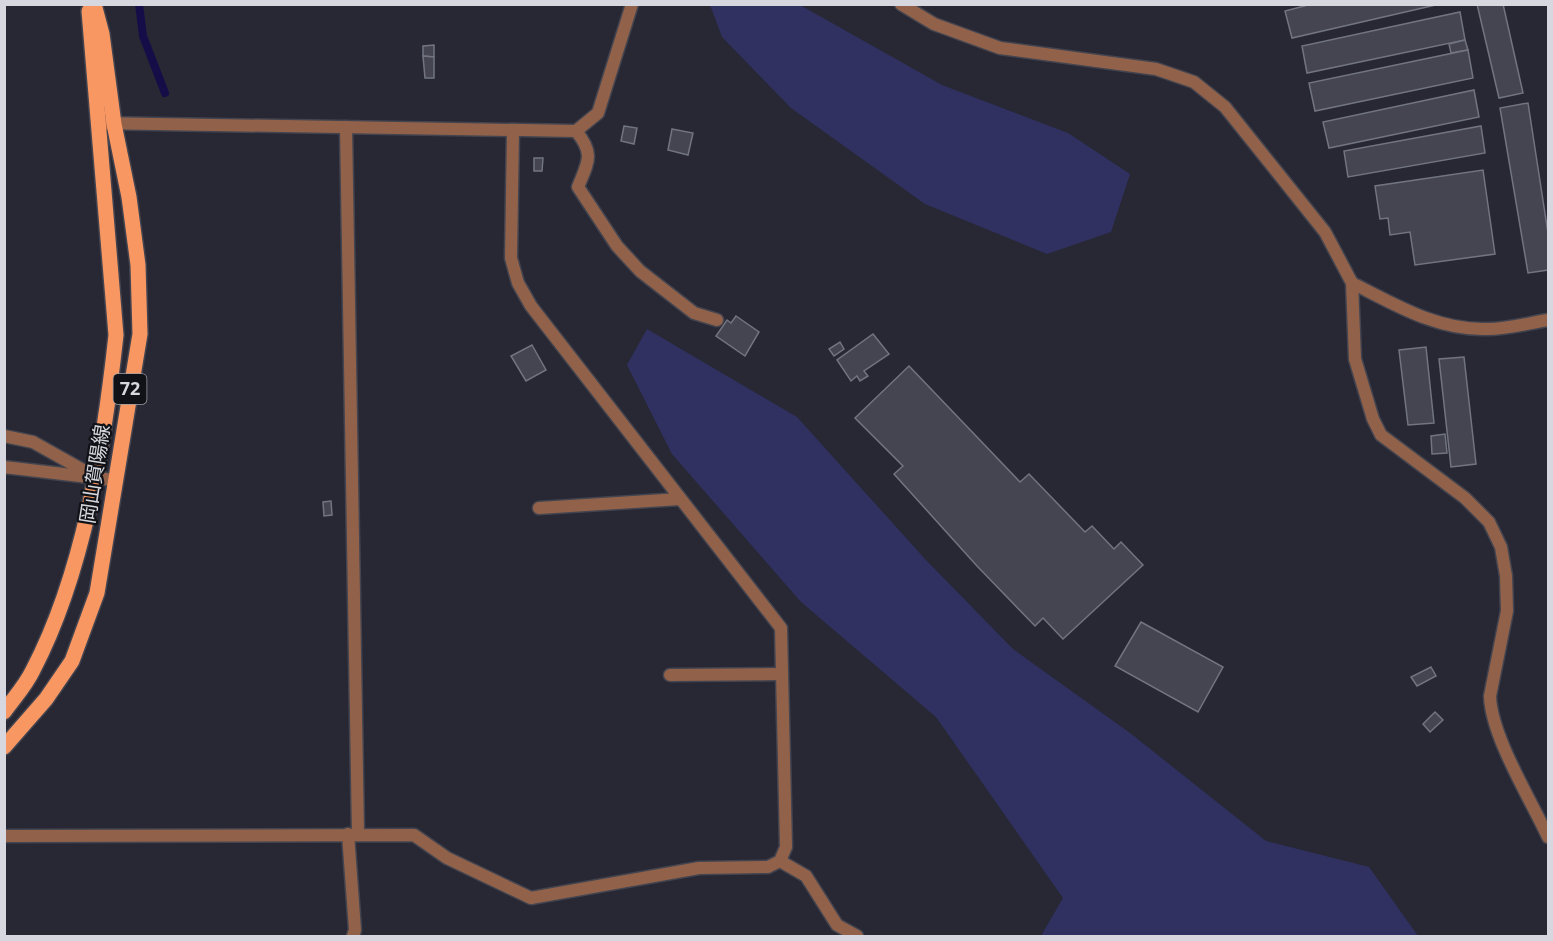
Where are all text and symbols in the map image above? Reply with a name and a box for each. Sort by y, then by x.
road number: 72 [114,374,146,404]
street label: 岡山賀陽線 [73,422,116,525]

